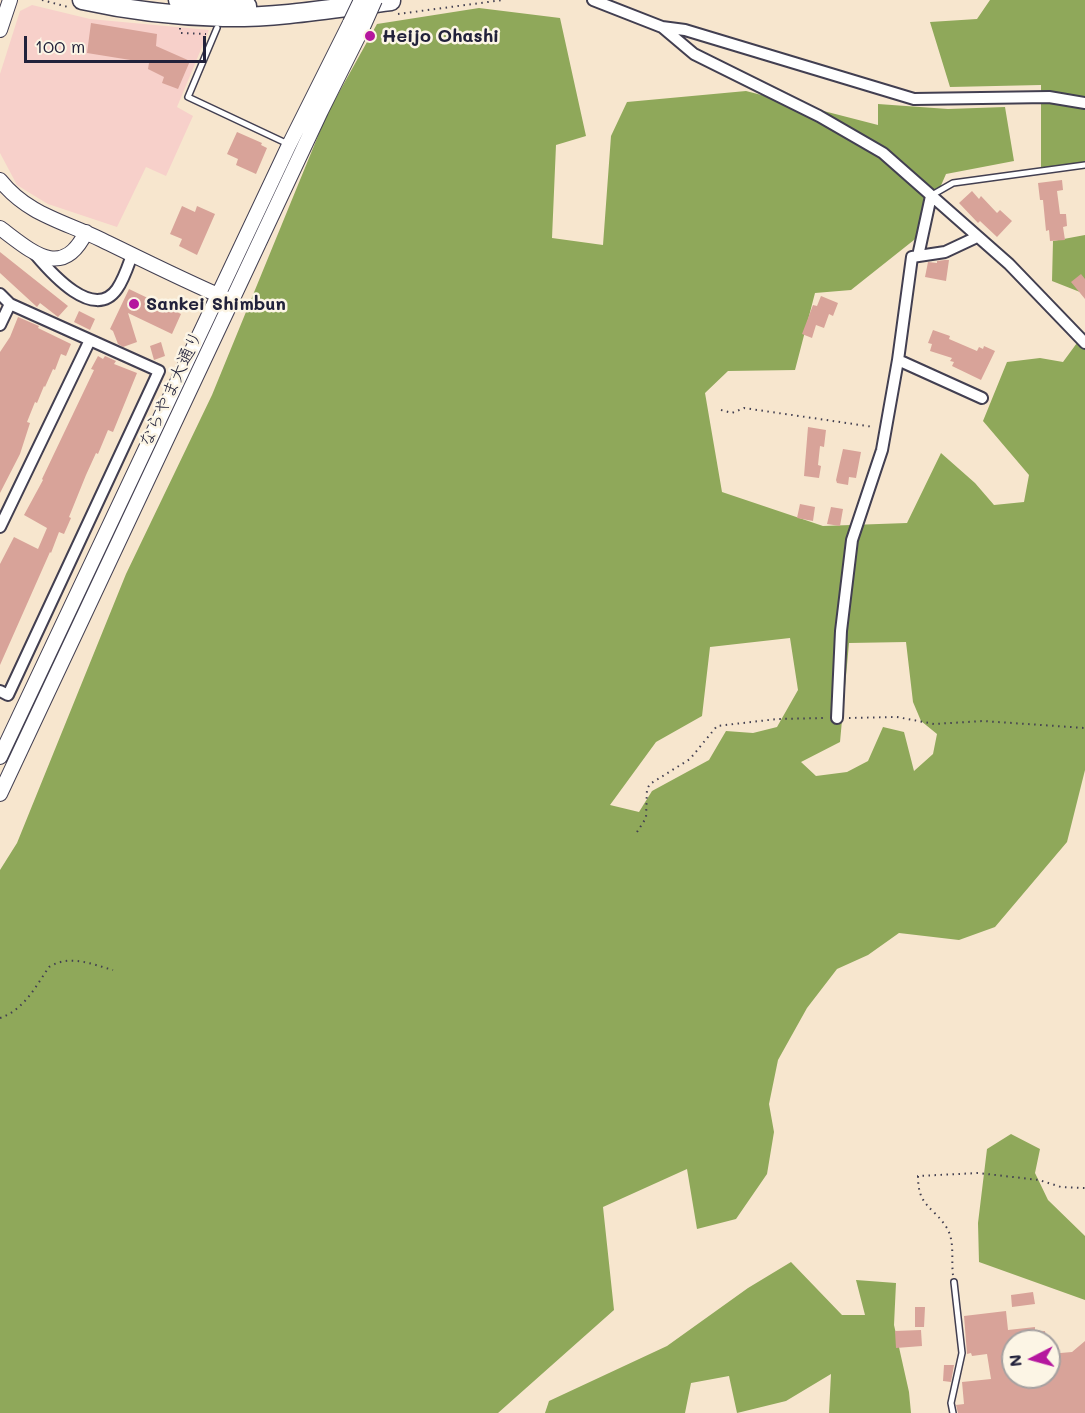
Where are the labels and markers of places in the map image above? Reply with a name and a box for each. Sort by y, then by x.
place label: Heijo Ohashi [382,25,499,47]
marker: Heijo Ohashi [363,29,377,43]
place label: Sankei Shimbun [146,293,286,315]
marker: Sankei Shimbun [127,297,141,311]

